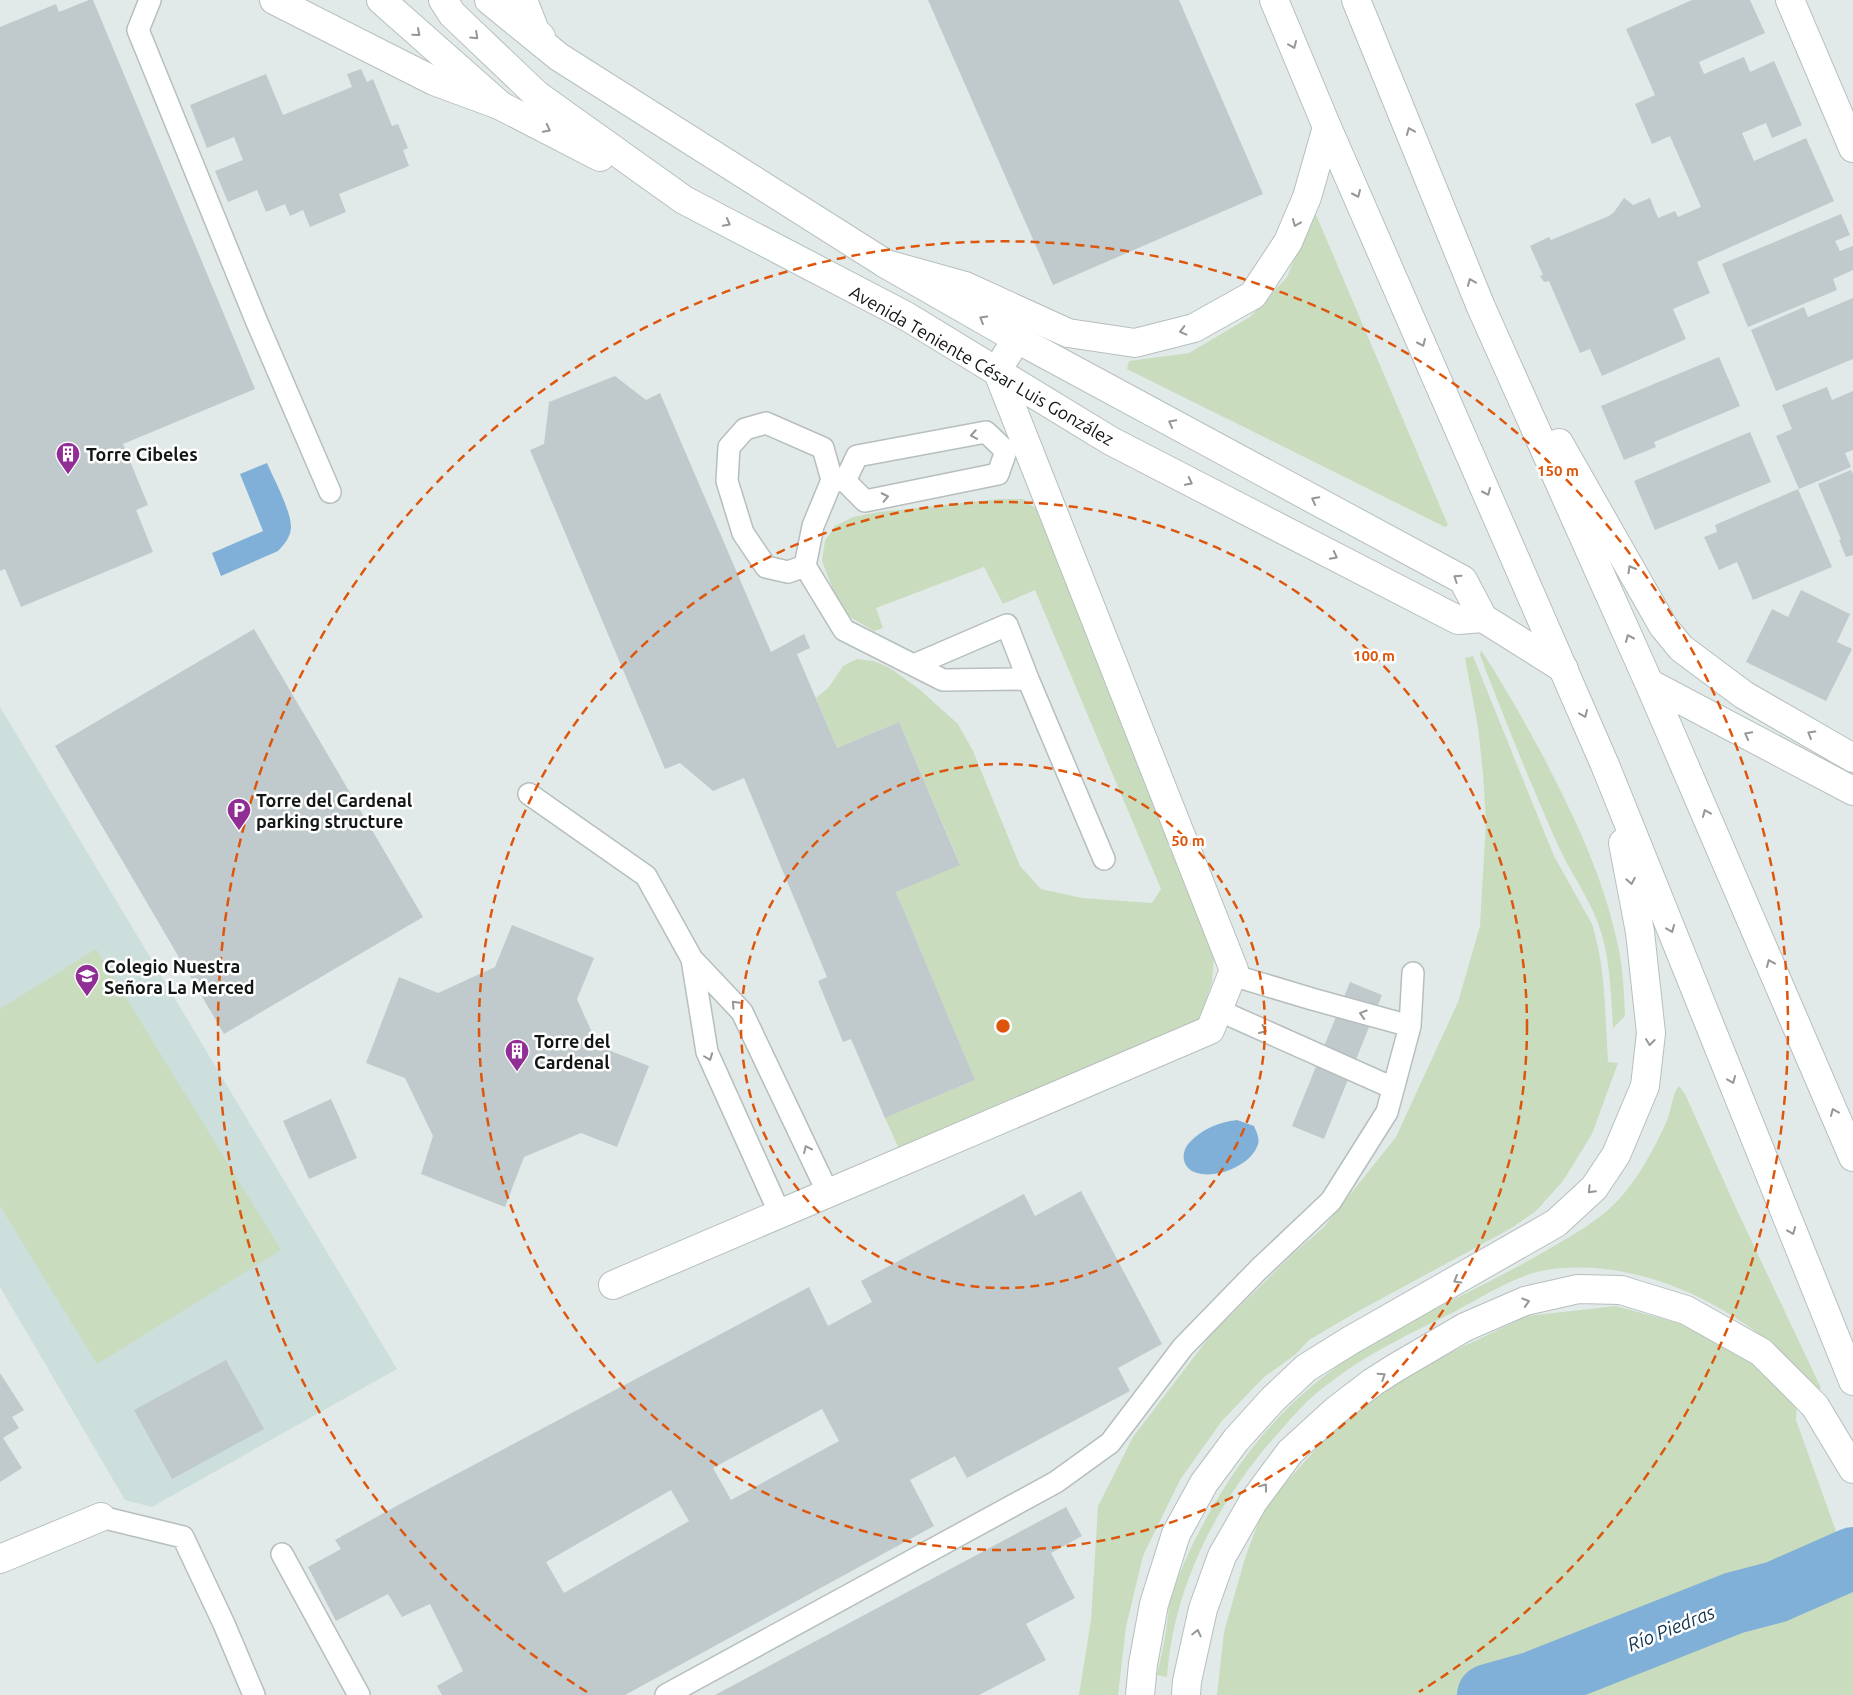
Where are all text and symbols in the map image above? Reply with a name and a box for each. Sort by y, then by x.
one-way arrow [412,27,421,36]
one-way arrow [470,30,479,39]
one-way arrow [1286,40,1297,49]
one-way arrow [542,123,551,133]
one-way arrow [1405,128,1415,136]
one-way arrow [1350,189,1361,198]
one-way arrow [722,216,731,226]
one-way arrow [1291,218,1302,227]
one-way arrow [1466,278,1477,287]
street label: Avenida Teniente César Luis González [846,281,1118,449]
one-way arrow [980,316,989,326]
one-way arrow [1180,325,1188,335]
one-way arrow [1415,338,1426,347]
one-way arrow [1168,419,1177,429]
one-way arrow [970,429,978,439]
building icon: Torre Cibeles [55,441,81,475]
place label: Torre Cibeles [86,444,198,464]
text: 150 m [1537,462,1579,479]
one-way arrow [1184,476,1193,486]
one-way arrow [1480,487,1491,496]
one-way arrow [880,493,889,503]
one-way arrow [1311,496,1320,506]
one-way arrow [1328,550,1337,560]
one-way arrow [1627,565,1637,574]
one-way arrow [1453,575,1463,584]
one-way arrow [1625,634,1636,643]
text: 100 m [1353,647,1395,664]
one-way arrow [1577,709,1588,718]
one-way arrow [1807,730,1816,740]
one-way arrow [1744,731,1753,741]
place label: Torre del Cardenal parking structure [256,790,413,831]
parking icon: Torre del Cardenal parking structure [226,797,252,831]
one-way arrow [1701,809,1712,818]
text: 50 m [1171,832,1205,849]
one-way arrow [1626,876,1636,885]
one-way arrow [1665,924,1676,933]
place label: Colegio Nuestra Señora La Merced [104,956,255,997]
one-way arrow [1765,959,1776,968]
school or university icon: Colegio Nuestra Señora La Merced [74,963,100,997]
one-way arrow [732,1001,741,1010]
one-way arrow [1360,1009,1368,1019]
centre of rings [994,1017,1012,1035]
one-way arrow [1258,1024,1267,1035]
place label: Torre del Cardenal [534,1031,611,1072]
building icon: Torre del Cardenal [504,1038,530,1072]
one-way arrow [1645,1038,1656,1046]
one-way arrow [703,1052,714,1061]
one-way arrow [1726,1075,1736,1084]
one-way arrow [1829,1108,1840,1117]
one-way arrow [802,1145,813,1154]
one-way arrow [1588,1184,1597,1193]
one-way arrow [1786,1226,1797,1235]
one-way arrow [1453,1273,1462,1283]
one-way arrow [1521,1297,1530,1307]
one-way arrow [1376,1373,1386,1382]
one-way arrow [1259,1484,1267,1493]
water label: Río Piedras [1624,1600,1718,1656]
one-way arrow [1191,1629,1202,1638]

